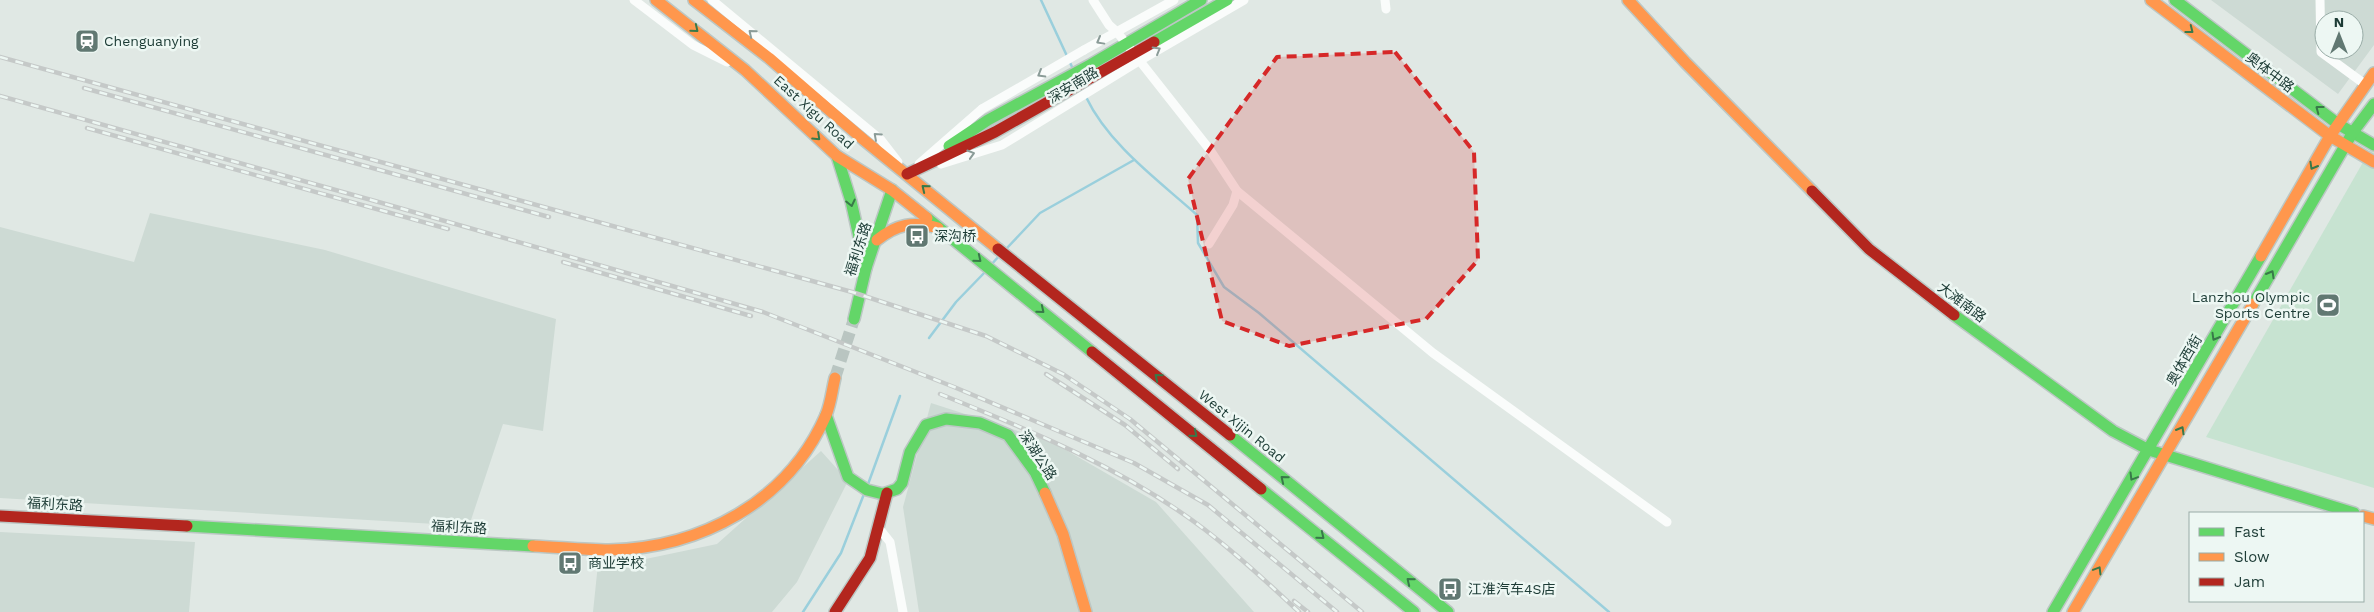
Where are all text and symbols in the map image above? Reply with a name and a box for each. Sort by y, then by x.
north arrow [2314,10,2364,60]
text: N [2334,14,2344,30]
one-way arrow [689,24,698,32]
one-way arrow [2184,24,2194,33]
station icon: Chenguanying [74,28,100,54]
one-way arrow [748,29,757,38]
place label: Chenguanying [104,33,199,49]
one-way arrow [1097,35,1106,45]
one-way arrow [1152,47,1161,57]
street label: 奥体中路 [2243,49,2297,95]
street label: 深安南路 [1045,64,1101,106]
one-way arrow [1038,68,1047,78]
street label: East Xigu Road [771,72,857,152]
one-way arrow [2315,106,2325,115]
one-way arrow [811,131,820,140]
one-way arrow [873,133,882,142]
one-way arrow [966,150,974,160]
one-way arrow [2310,160,2320,169]
one-way arrow [921,185,931,194]
one-way arrow [845,198,856,207]
street label: 福利东路 [842,220,874,278]
bus stop icon: 深沟桥 [904,223,930,249]
place label: 深沟桥 [934,228,976,244]
one-way arrow [972,253,981,261]
one-way arrow [2265,271,2275,280]
street label: 大滩南路 [1935,279,1989,325]
place label: Lanzhou Olympic Sports Centre [2192,289,2310,321]
sports icon: Lanzhou Olympic Sports Centre [2315,292,2341,318]
one-way arrow [1035,304,1044,312]
one-way arrow [2211,331,2221,340]
street label: 奥体西街 [2163,332,2205,388]
one-way arrow [1154,373,1163,382]
street label: West Xijin Road [1196,386,1288,466]
street label: 深湖公路 [1016,427,1060,483]
one-way arrow [2175,427,2185,436]
one-way arrow [1188,428,1197,436]
one-way arrow [2130,472,2140,481]
one-way arrow [1281,476,1290,484]
street label: 福利东路 [27,495,83,513]
legend [2189,512,2364,602]
street label: 福利东路 [431,518,487,536]
text: Fast [2234,523,2266,541]
one-way arrow [1315,531,1324,540]
text: Slow [2234,548,2270,566]
bus stop icon: 商业学校 [557,550,583,576]
place label: 商业学校 [588,555,644,571]
one-way arrow [2092,567,2102,576]
text: Jam [2234,573,2265,591]
bus stop icon: 江淮汽车4S店 [1437,576,1463,602]
one-way arrow [1407,579,1416,587]
place label: 江淮汽车4S店 [1468,581,1556,597]

